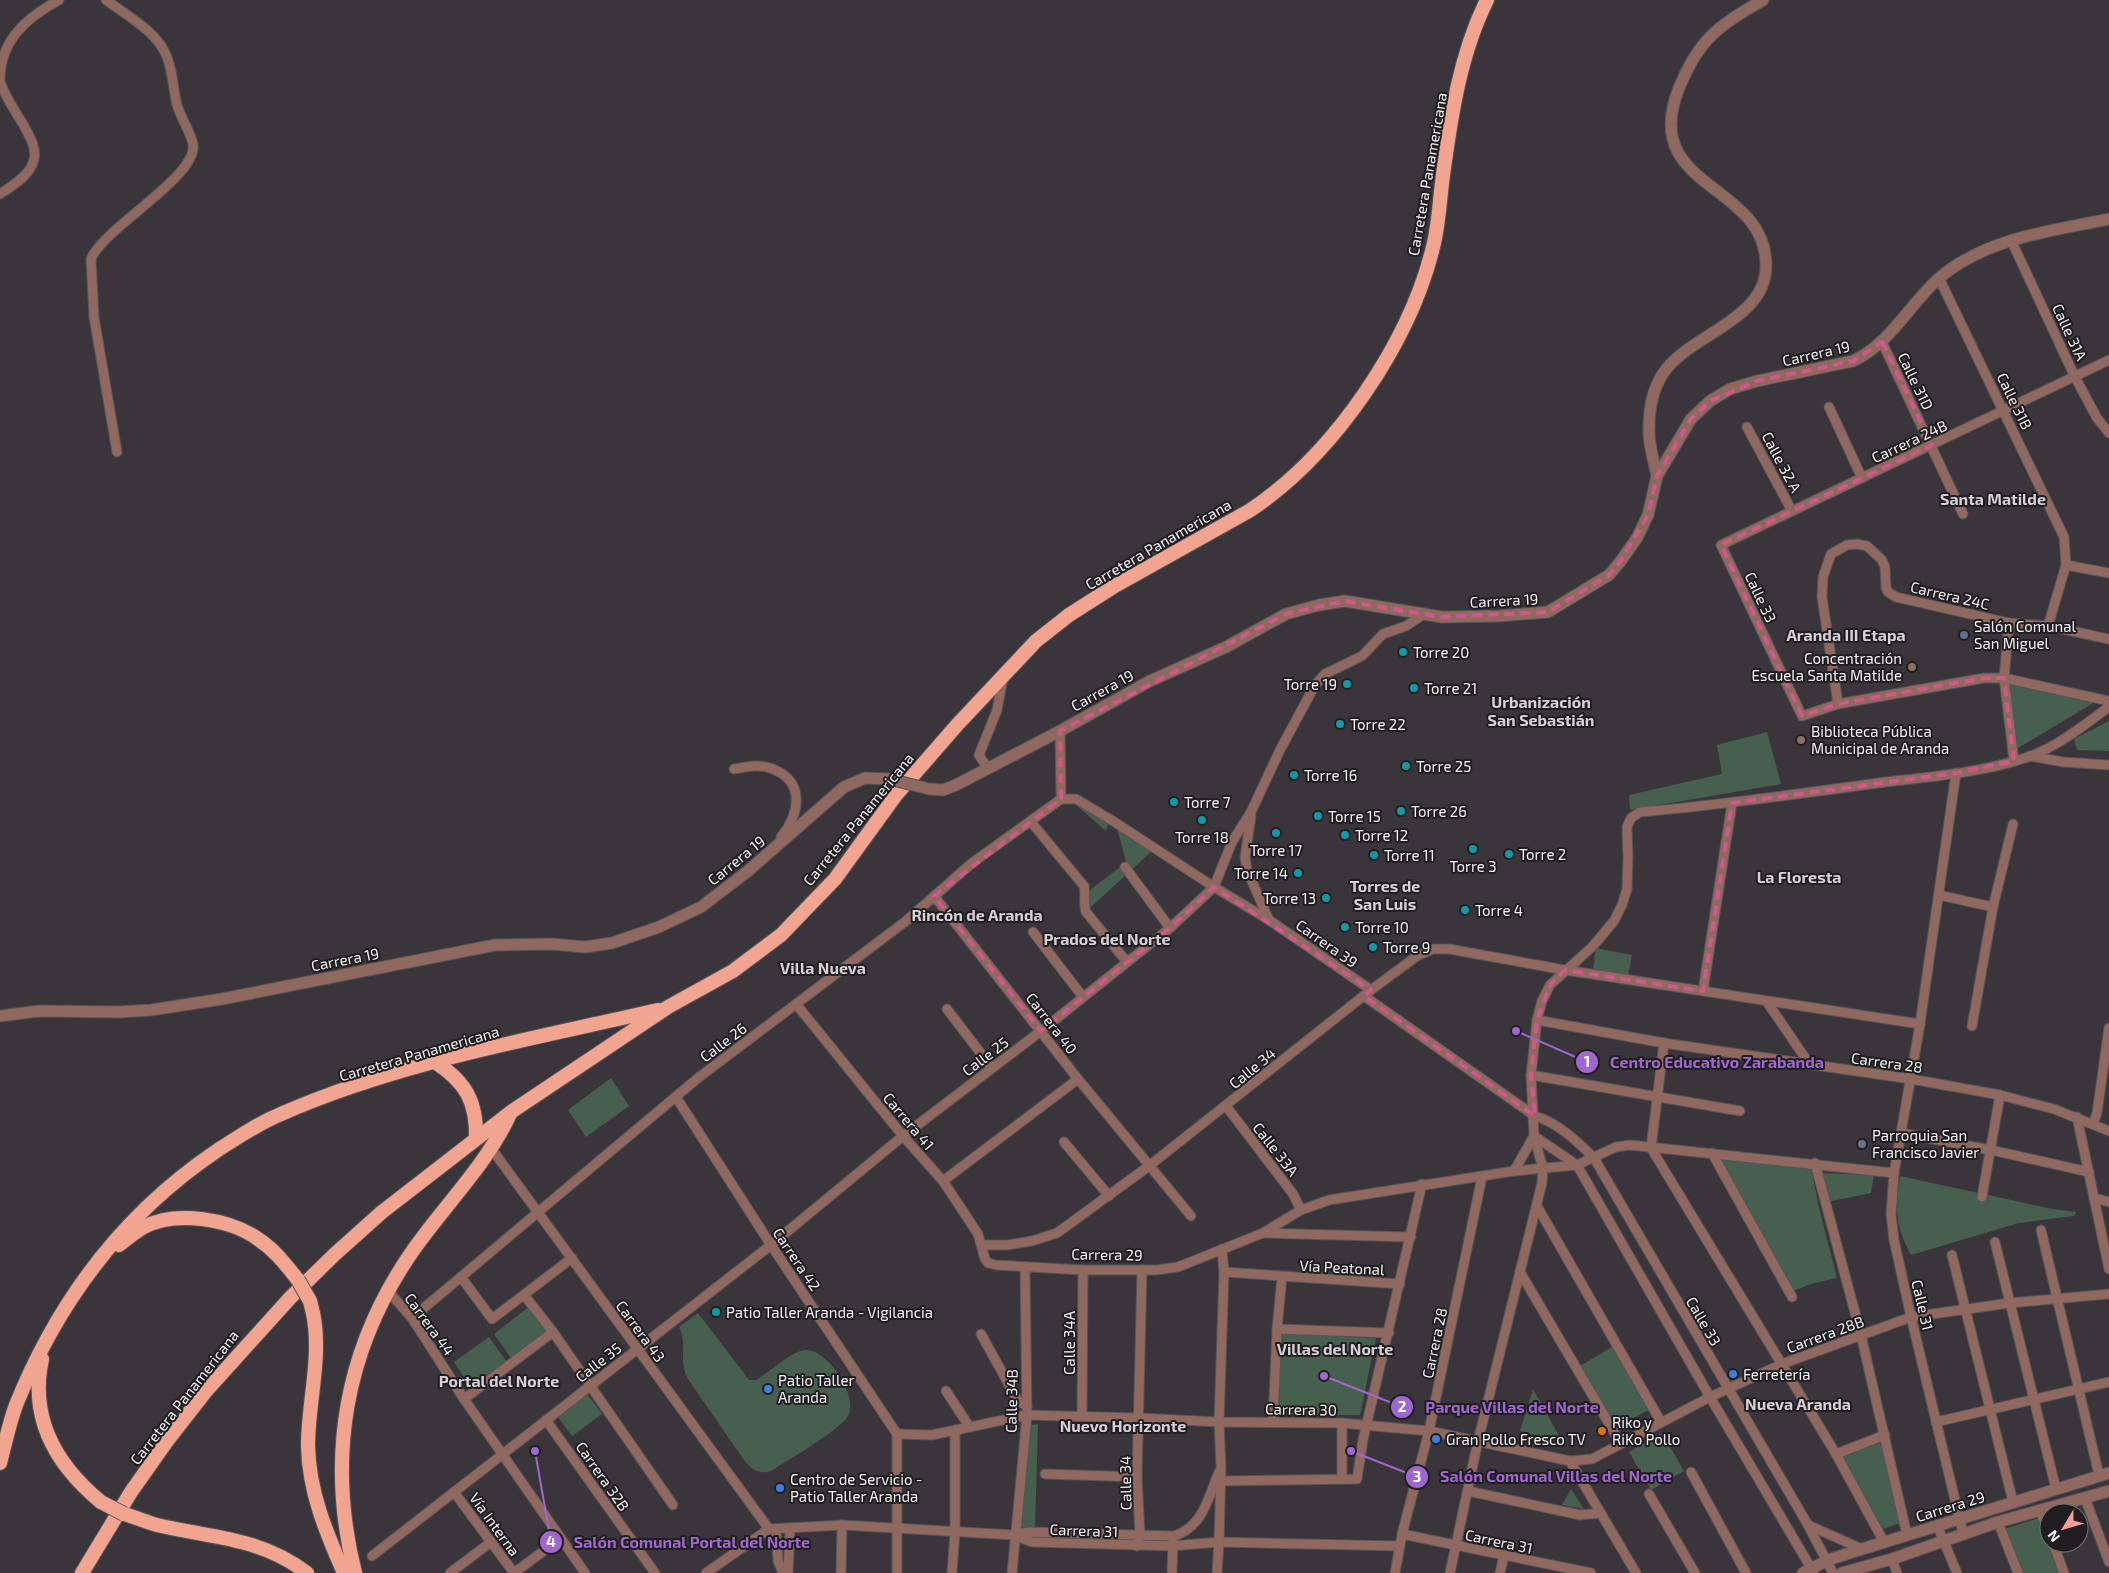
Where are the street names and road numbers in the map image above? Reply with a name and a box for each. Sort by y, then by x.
street label: Carretera Panamericana [1404,91,1450,257]
street label: Calle 31A [2049,301,2091,364]
street label: Carrera 19 [1780,336,1852,370]
street label: Calle 31D [1894,349,1938,413]
street label: Calle 31B [1994,370,2036,432]
street label: Carrera 24B [1868,416,1950,466]
street label: Calle 32 A [1759,429,1806,496]
street label: Carretera Panamericana [1082,495,1234,593]
street label: Calle 33 [1741,569,1781,625]
street label: Carrera 24C [1909,577,1992,613]
street label: Carrera 19 [1469,589,1539,611]
street label: Carrera 19 [1068,665,1136,715]
street label: Carretera Panamericana [799,749,917,889]
street label: Carrera 19 [704,831,768,889]
street label: Carrera 39 [1293,915,1361,971]
street label: Carrera 19 [310,944,380,974]
street label: Carrera 40 [1023,989,1081,1057]
street label: Calle 26 [696,1019,750,1065]
street label: Carretera Panamericana [337,1022,501,1084]
street label: Calle 25 [958,1033,1012,1079]
street label: Calle 34 [1225,1044,1279,1092]
street label: Carrera 28 [1850,1048,1924,1076]
street label: Carrera 41 [880,1089,938,1153]
street label: Calle 33A [1249,1119,1303,1180]
street label: Carrera 42 [769,1224,825,1294]
street label: Carrera 29 [1071,1244,1143,1264]
street label: Vía Peatonal [1299,1256,1386,1278]
street label: Calle 31 [1908,1278,1938,1332]
street label: Carrera 44 [401,1289,459,1359]
street label: Calle 33 [1683,1293,1725,1349]
street label: Carrera 43 [613,1297,669,1365]
street label: Carrera 28 [1418,1306,1450,1380]
street label: Calle 34A [1060,1310,1078,1375]
street label: Carrera 28B [1784,1312,1866,1356]
street label: Carretera Panamericana [126,1326,242,1468]
street label: Calle 35 [571,1338,625,1386]
street label: Calle 34B [1001,1369,1021,1433]
street label: Carrera 30 [1265,1399,1337,1419]
street label: Carrera 32B [573,1438,633,1514]
street label: Calle 34 [1116,1456,1134,1510]
street label: Carrera 29 [1913,1487,1987,1525]
street label: Vía Interna [466,1489,524,1559]
street label: Carrera 31 [1049,1520,1119,1540]
street label: Carrera 31 [1464,1525,1534,1557]

